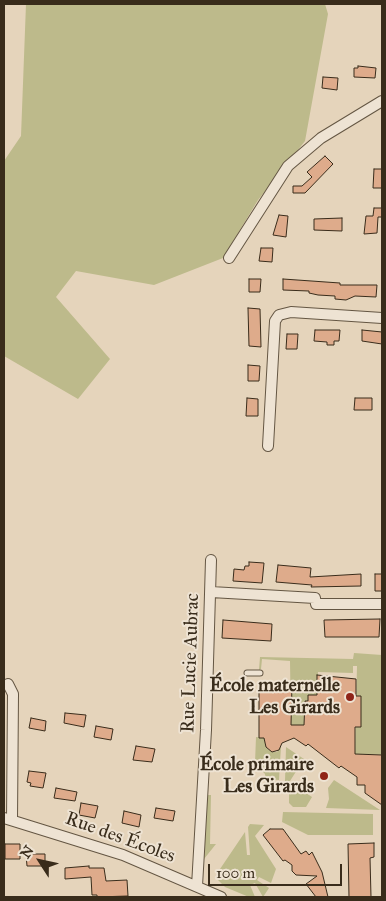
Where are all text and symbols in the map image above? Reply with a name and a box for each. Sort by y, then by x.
street label: Rue Lucie Aubrac [177,593,205,733]
place label: École maternelle Les Girards [210,675,340,719]
marker: École maternelle Les Girards [344,691,356,703]
place label: École primaire Les Girards [200,754,314,798]
marker: École primaire Les Girards [318,770,330,782]
street label: Rue des Écoles [62,808,178,868]
north arrow [15,836,65,886]
text: N [17,842,38,862]
scale bar [211,854,345,886]
text: 100 m [216,864,255,882]

